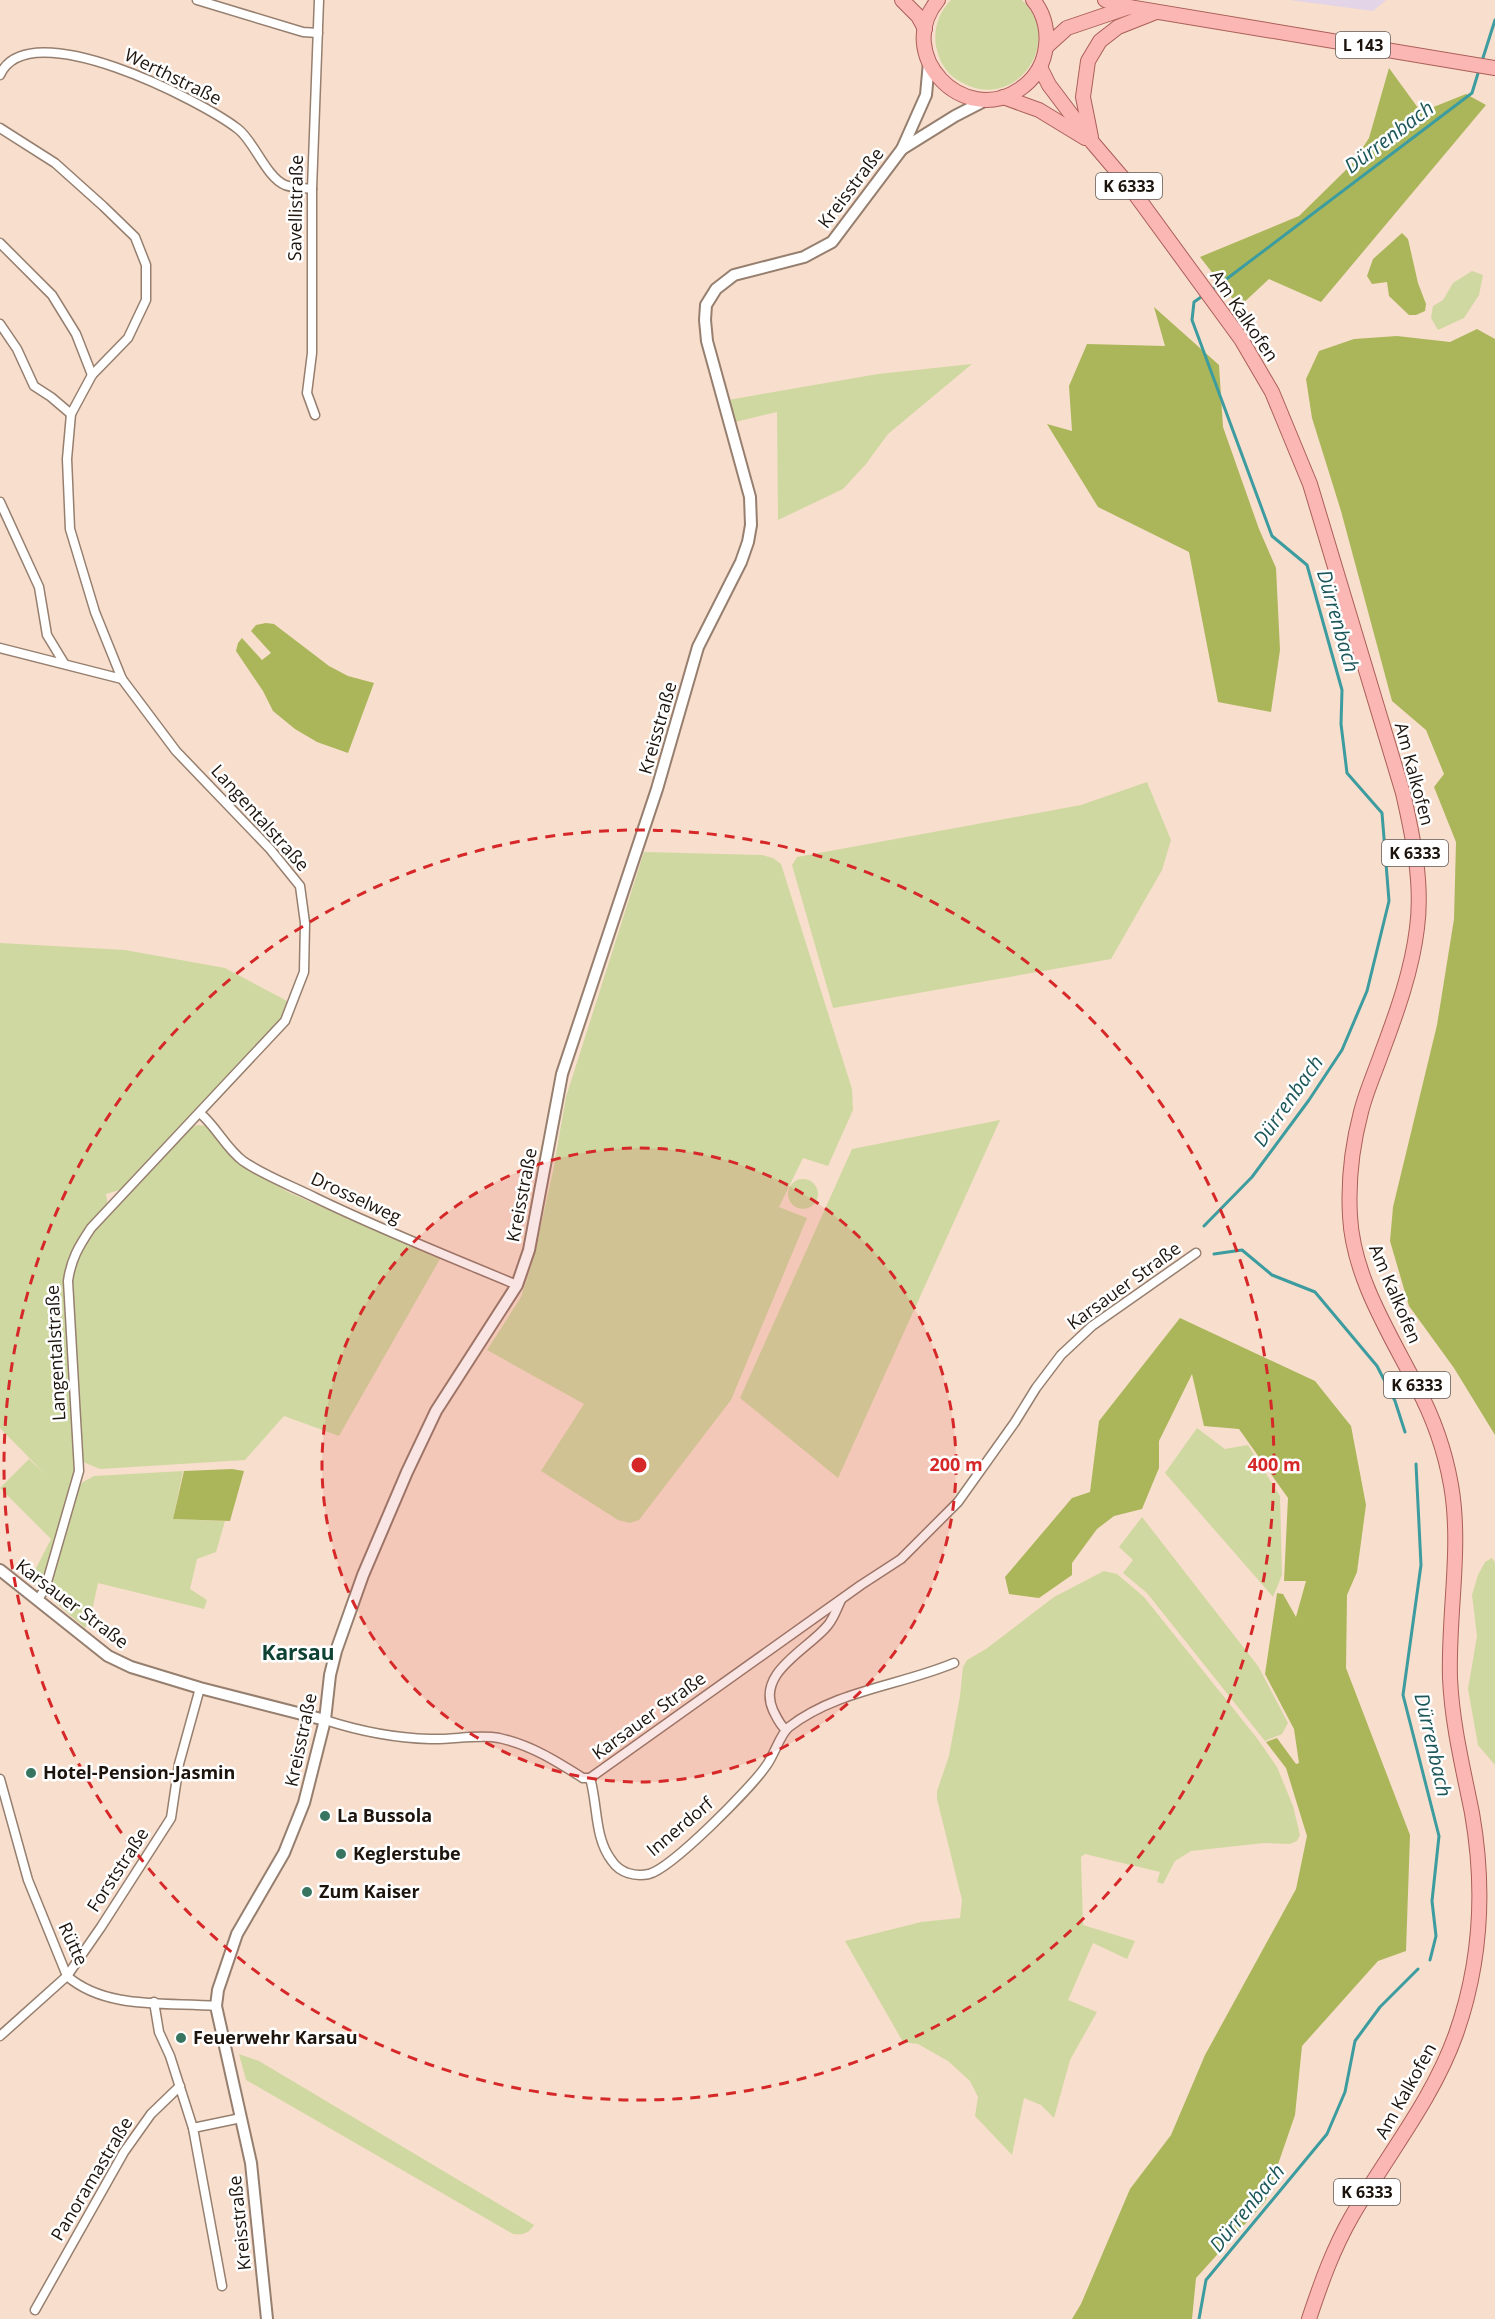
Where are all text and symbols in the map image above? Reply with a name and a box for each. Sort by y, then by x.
road number: L 143 [1336,32,1390,58]
street label: Werthstraße [121,42,226,110]
water label: Dürrenbach [1338,94,1439,179]
street label: Kreisstraße [812,142,888,233]
street label: Savellistraße [282,155,308,261]
road number: K 6333 [1096,173,1162,199]
street label: Am Kalkofen [1205,265,1284,366]
water label: Dürrenbach [1311,566,1366,675]
street label: Kreisstraße [632,679,682,777]
street label: Am Kalkofen [1390,720,1440,828]
street label: Langentalstraße [206,759,315,876]
road number: K 6333 [1382,840,1448,866]
water label: Dürrenbach [1246,1050,1329,1152]
street label: Kreisstraße [500,1146,542,1244]
street label: Drosselweg [307,1166,406,1229]
street label: Karsauer Straße [1062,1236,1185,1335]
street label: Am Kalkofen [1364,1240,1428,1347]
street label: Langentalstraße [39,1285,71,1422]
road number: K 6333 [1384,1372,1450,1398]
text: 200 m [929,1452,983,1476]
text: 400 m [1247,1452,1301,1476]
centre of rings [629,1455,649,1475]
street label: Karsauer Straße [11,1553,134,1653]
district label: Karsau [261,1638,335,1666]
street label: Karsauer Straße [587,1666,710,1765]
water label: Dürrenbach [1408,1690,1459,1799]
street label: Kreisstraße [278,1691,322,1789]
place label: Hotel-Pension-Jasmin [43,1760,235,1784]
marker: Hotel-Pension-Jasmin [24,1766,38,1780]
street label: Innerdorf [641,1791,718,1861]
place label: La Bussola [337,1803,432,1827]
marker: La Bussola [318,1809,332,1823]
street label: Forststraße [81,1823,153,1916]
place label: Keglerstube [353,1841,461,1865]
marker: Keglerstube [334,1847,348,1861]
place label: Zum Kaiser [319,1879,420,1903]
marker: Zum Kaiser [300,1885,314,1899]
street label: Rütte [54,1918,94,1969]
place label: Feuerwehr Karsau [193,2025,358,2049]
marker: Feuerwehr Karsau [174,2031,188,2045]
street label: Am Kalkofen [1369,2038,1441,2143]
street label: Panoramastraße [45,2112,138,2245]
water label: Dürrenbach [1203,2158,1290,2257]
street label: Kreisstraße [222,2174,256,2272]
road number: K 6333 [1334,2179,1400,2205]

